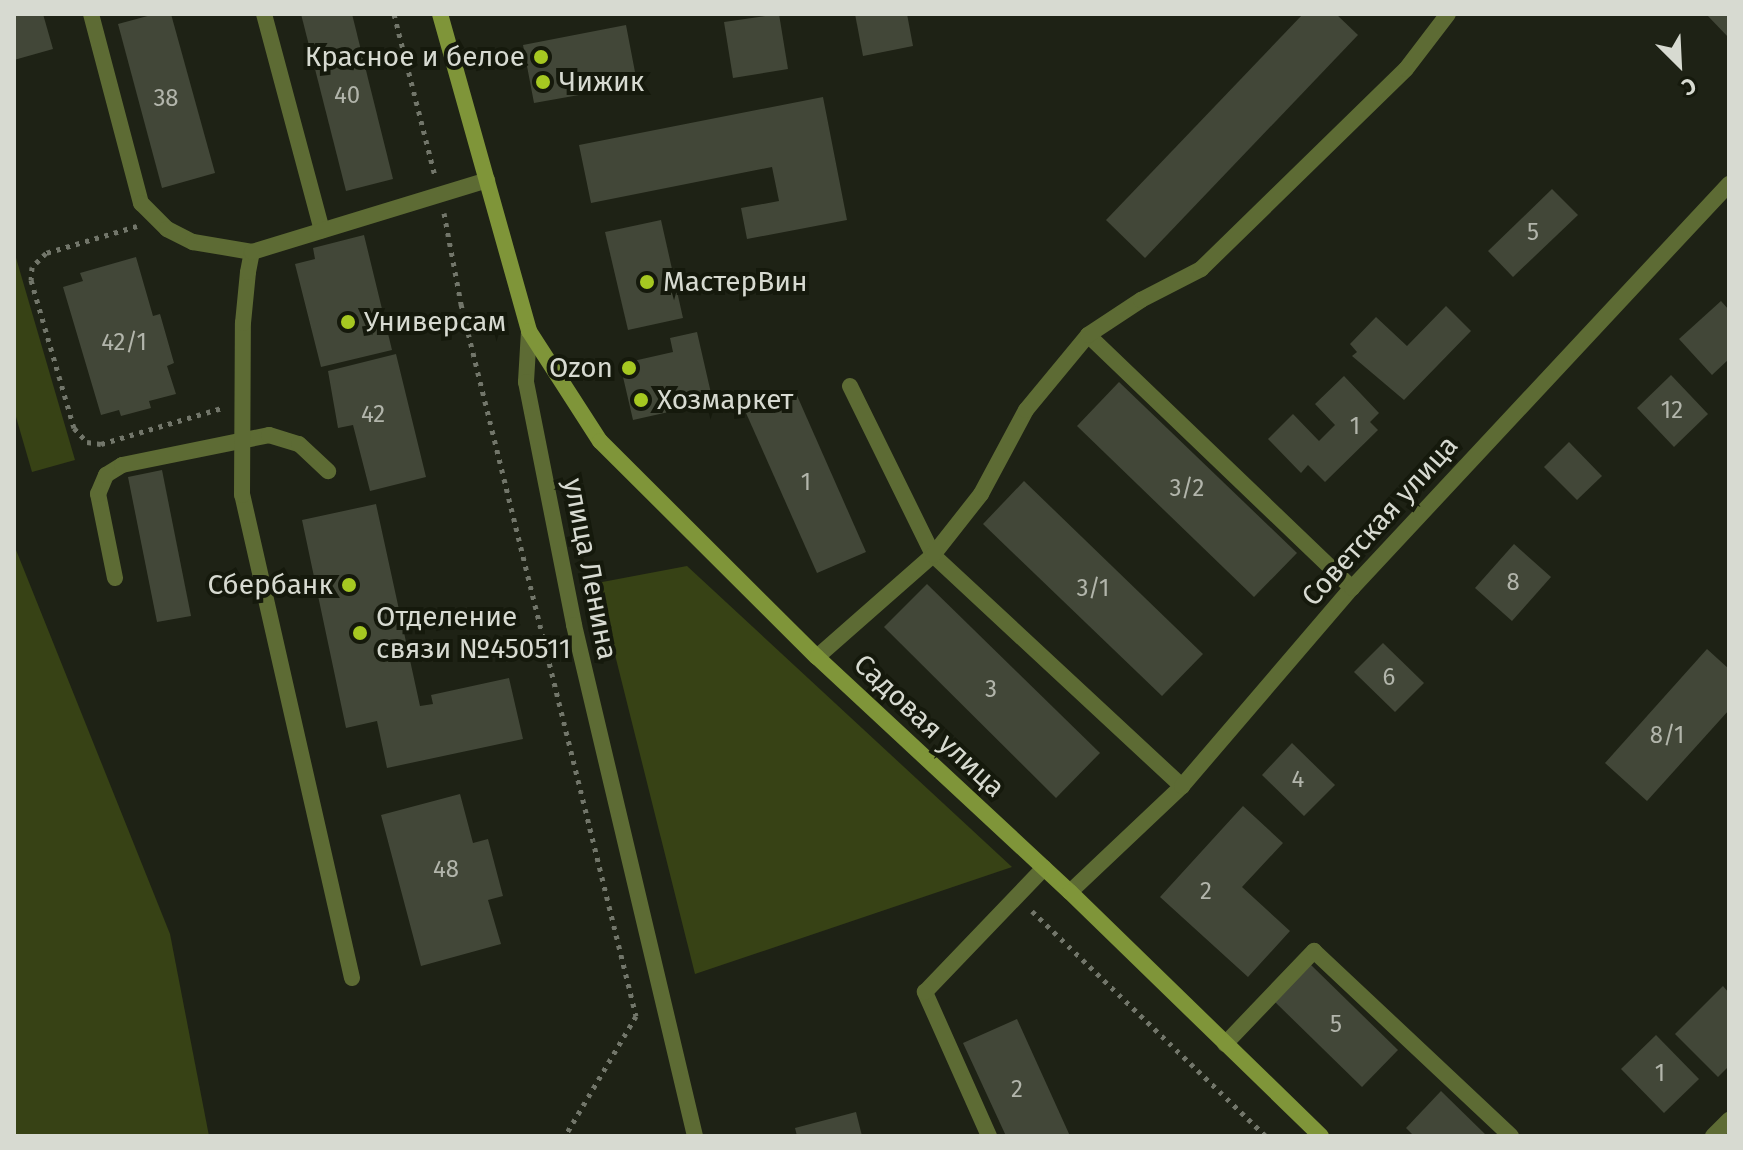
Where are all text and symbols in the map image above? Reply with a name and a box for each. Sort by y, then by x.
north arrow [1639,24,1719,104]
place label: Красное и белое [305,40,525,74]
marker: Красное и белое [532,48,550,66]
place label: Чижик [559,65,644,99]
text: С [1678,71,1700,101]
marker: Чижик [534,73,552,91]
house number: 40 [334,82,360,110]
house number: 38 [153,85,179,113]
house number: 5 [1527,219,1539,247]
place label: МастерВин [663,265,808,299]
marker: МастерВин [638,273,656,291]
place label: Универсам [364,305,506,339]
marker: Универсам [339,313,357,331]
house number: 42/1 [101,329,147,357]
place label: Ozon [549,351,613,385]
marker: Ozon [620,359,638,377]
place label: Хозмаркет [657,383,793,417]
marker: Хозмаркет [632,391,650,409]
house number: 12 [1661,397,1683,425]
house number: 42 [361,401,385,429]
house number: 1 [1350,413,1360,441]
street label: Советская улица [1295,429,1465,613]
house number: 1 [801,469,811,497]
street label: улица Ленина [556,475,624,663]
house number: 3/2 [1170,475,1204,503]
place label: Сбербанк [207,568,333,602]
house number: 8 [1506,569,1520,597]
house number: 3/1 [1077,575,1109,603]
marker: Сбербанк [340,576,358,594]
place label: Отделение связи №450511 [376,600,571,666]
marker: Отделение связи №450511 [351,624,369,642]
street label: Садовая улица [847,648,1011,804]
house number: 6 [1383,664,1395,692]
house number: 3 [985,676,997,704]
house number: 8/1 [1650,722,1684,750]
house number: 4 [1292,766,1304,794]
house number: 48 [433,856,459,884]
house number: 2 [1200,878,1212,906]
house number: 5 [1330,1011,1342,1039]
house number: 1 [1655,1060,1665,1088]
house number: 2 [1011,1076,1023,1104]

